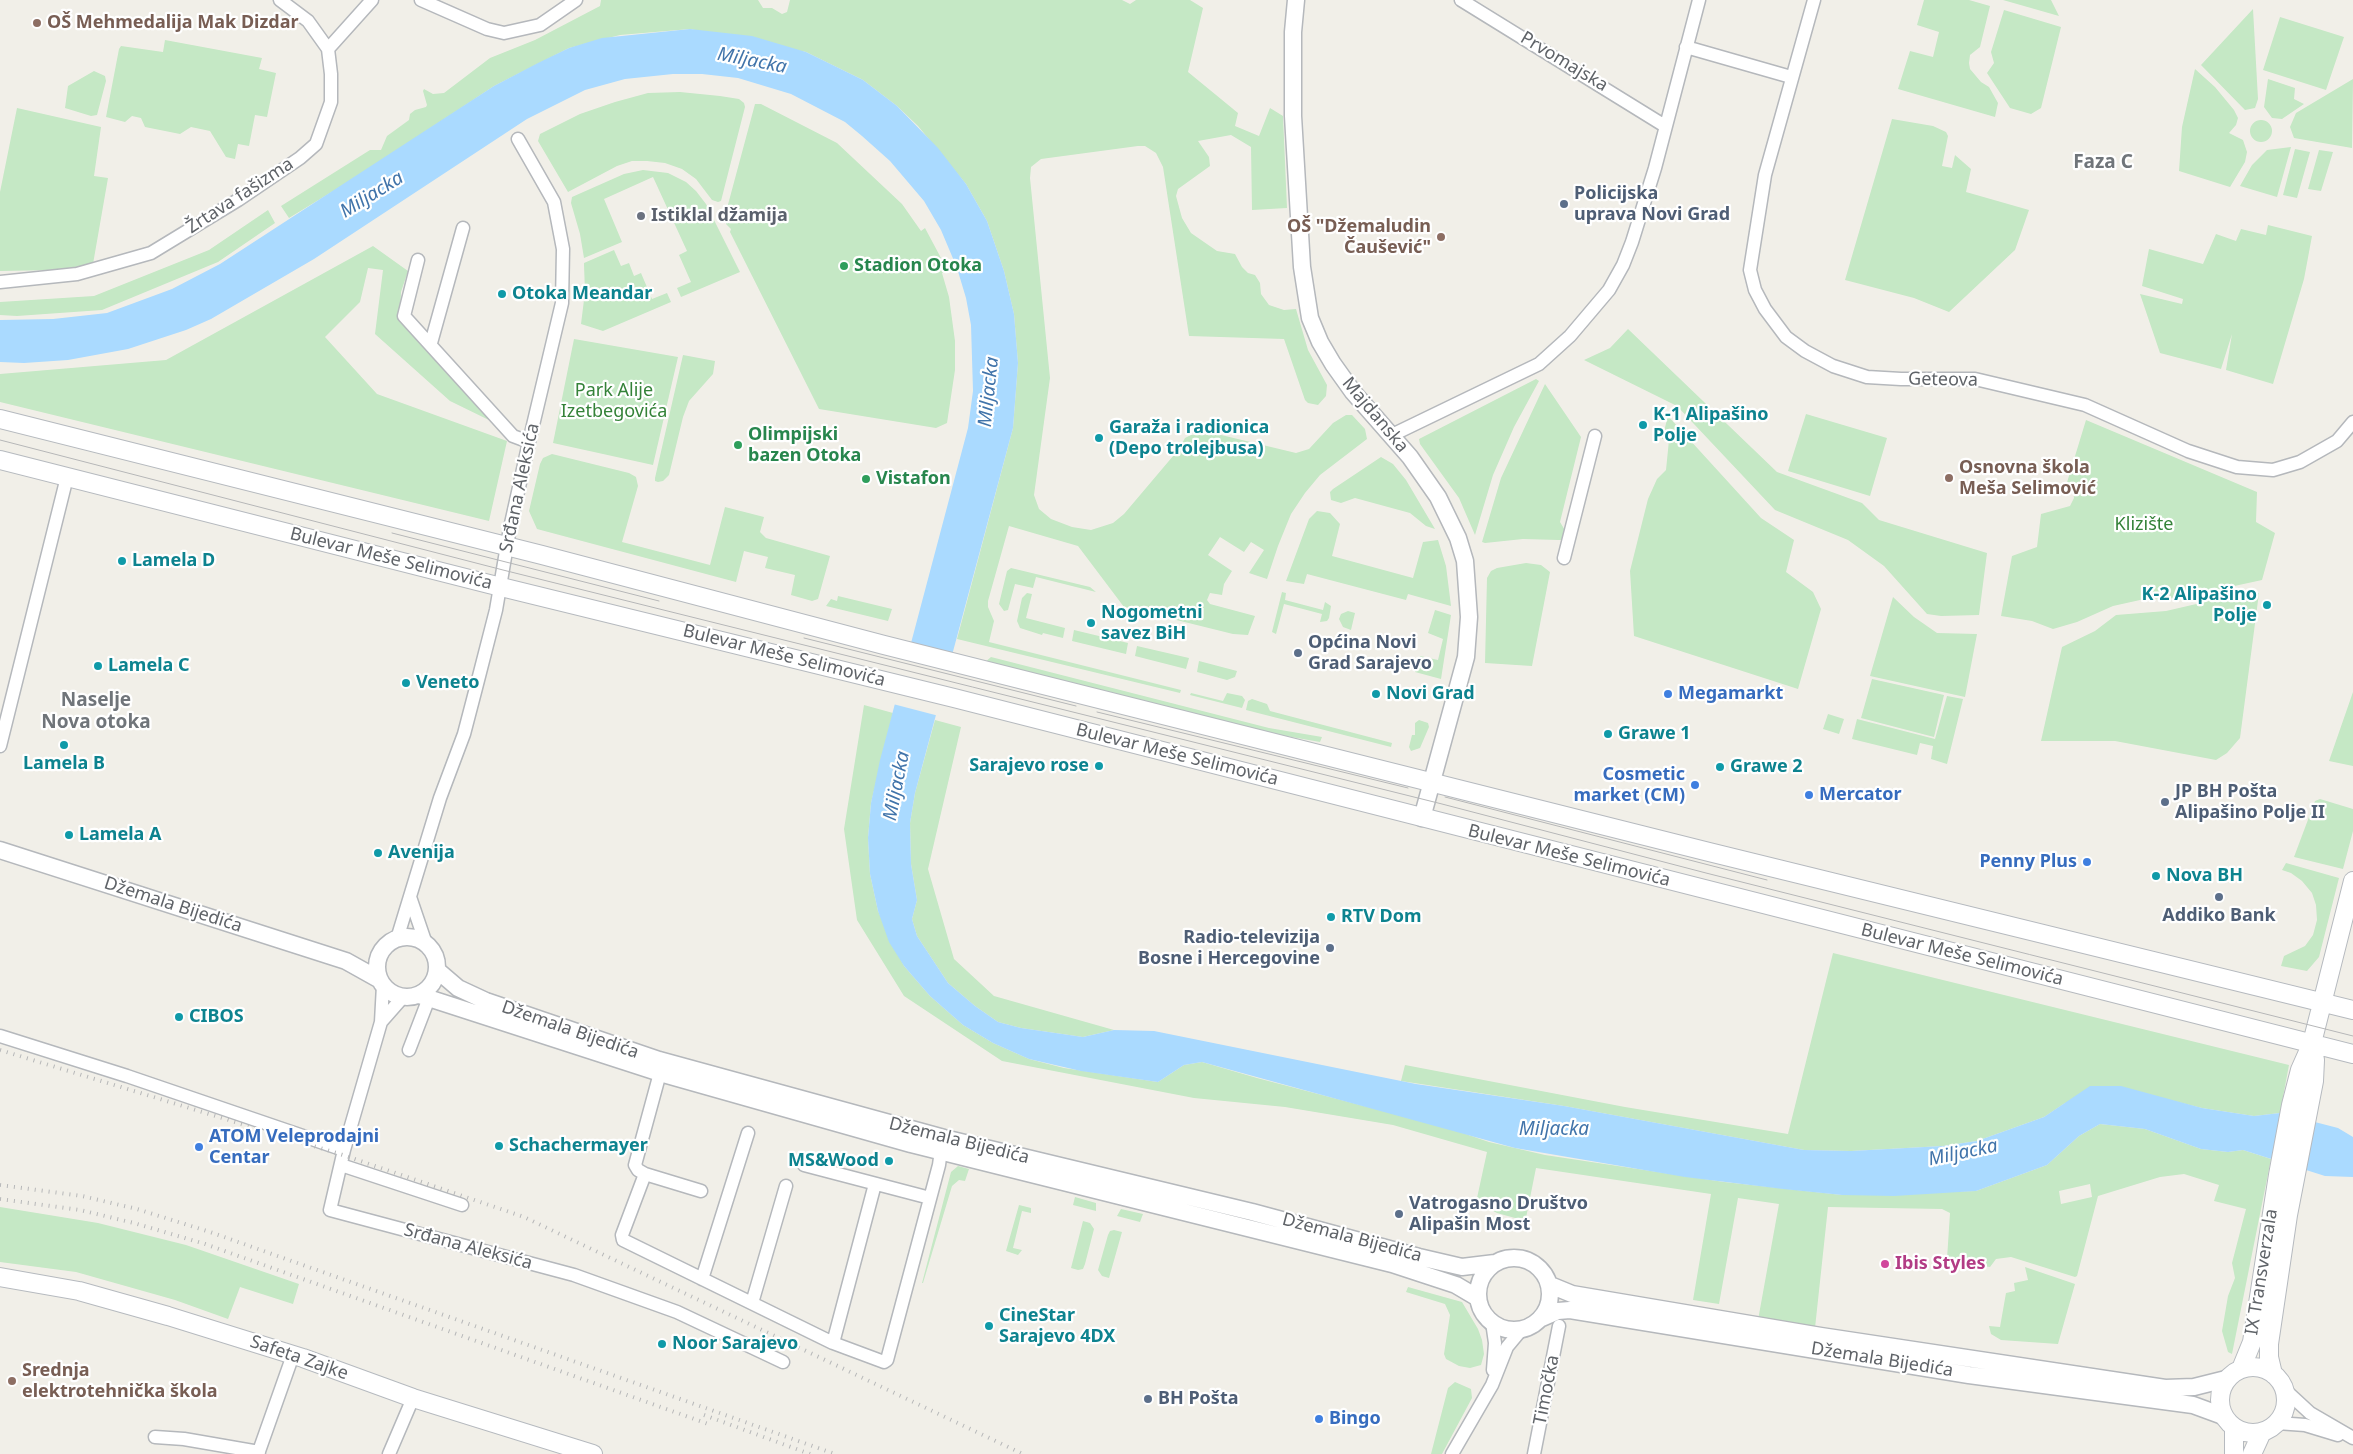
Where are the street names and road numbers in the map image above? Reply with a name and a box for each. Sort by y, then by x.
street label: Prvomajska [1516,27,1612,97]
street label: Žrtava fašizma [182,153,298,239]
street label: Geteova [1908,369,1978,391]
street label: Majdanska [1337,373,1413,457]
street label: Srđana Aleksića [496,421,544,555]
street label: Bulevar Meše Selimovića [288,523,494,595]
street label: Bulevar Meše Selimovića [681,620,887,692]
street label: Bulevar Meše Selimovića [1074,719,1280,791]
street label: Bulevar Meše Selimovića [1466,820,1672,892]
street label: Džemala Bijedića [101,873,245,937]
street label: Bulevar Meše Selimovića [1859,919,2065,991]
street label: Džemala Bijedića [499,996,641,1064]
street label: Džemala Bijedića [887,1113,1031,1169]
street label: IX Transverzala [2241,1207,2283,1337]
street label: Džemala Bijedića [1280,1209,1424,1267]
street label: Srđana Aleksića [401,1219,535,1275]
street label: Safeta Zajke [247,1331,351,1385]
street label: Džemala Bijedića [1809,1338,1955,1382]
street label: Timočka [1530,1353,1564,1427]

